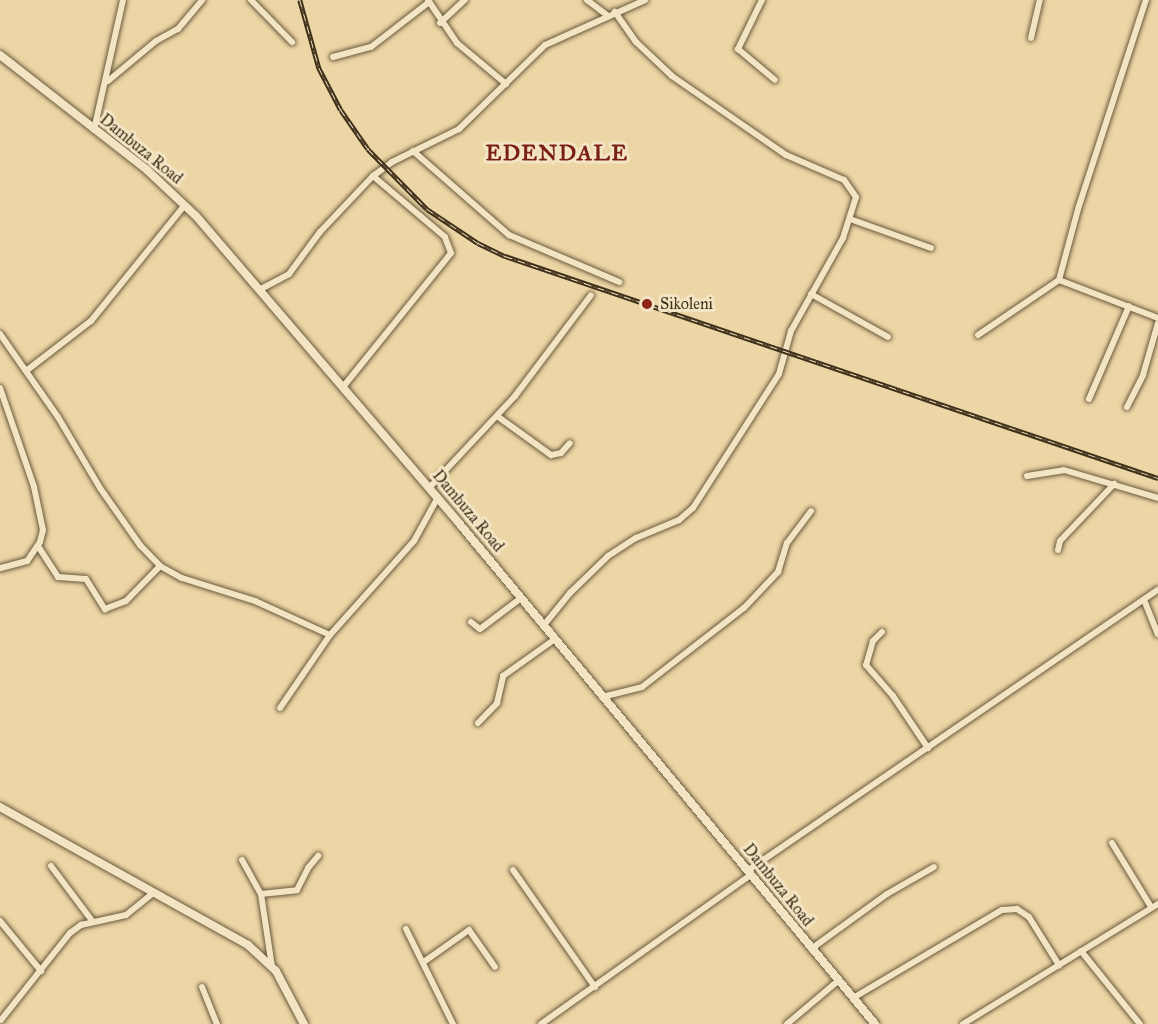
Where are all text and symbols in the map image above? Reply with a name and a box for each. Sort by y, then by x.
street label: Dambuza Road [96,110,186,188]
district label: EDENDALE [485,140,629,166]
place label: Sikoleni [660,294,713,314]
marker: Sikoleni [638,295,656,313]
street label: Dambuza Road [428,466,508,556]
street label: Dambuza Road [739,840,817,930]

